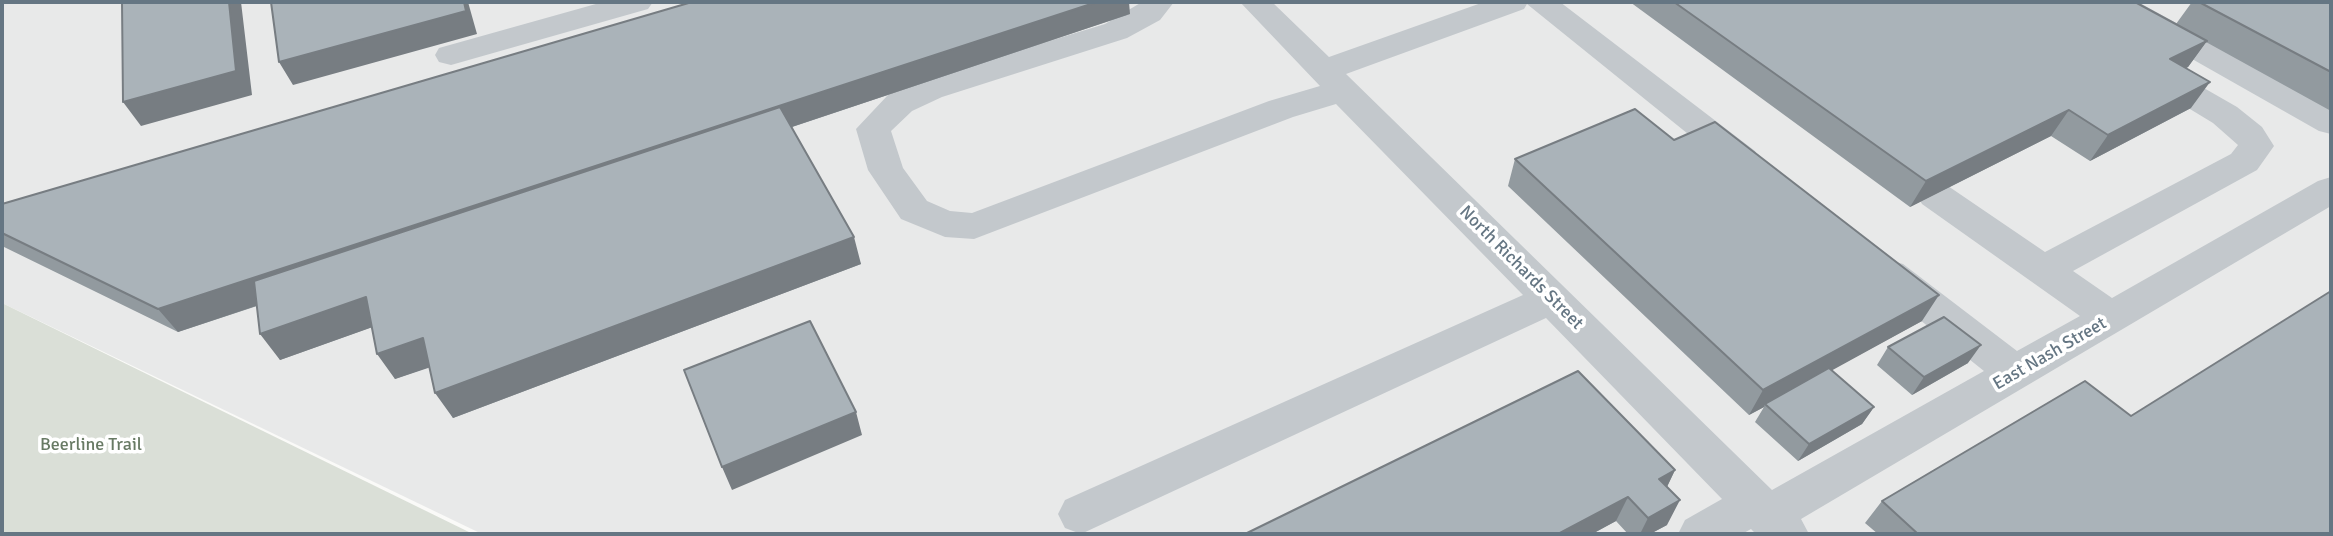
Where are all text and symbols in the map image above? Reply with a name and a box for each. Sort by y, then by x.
street label: North Richards Street [1455,202,1587,334]
street label: East Nash Street [1990,313,2110,395]
park label: Beerline Trail [40,434,142,456]

